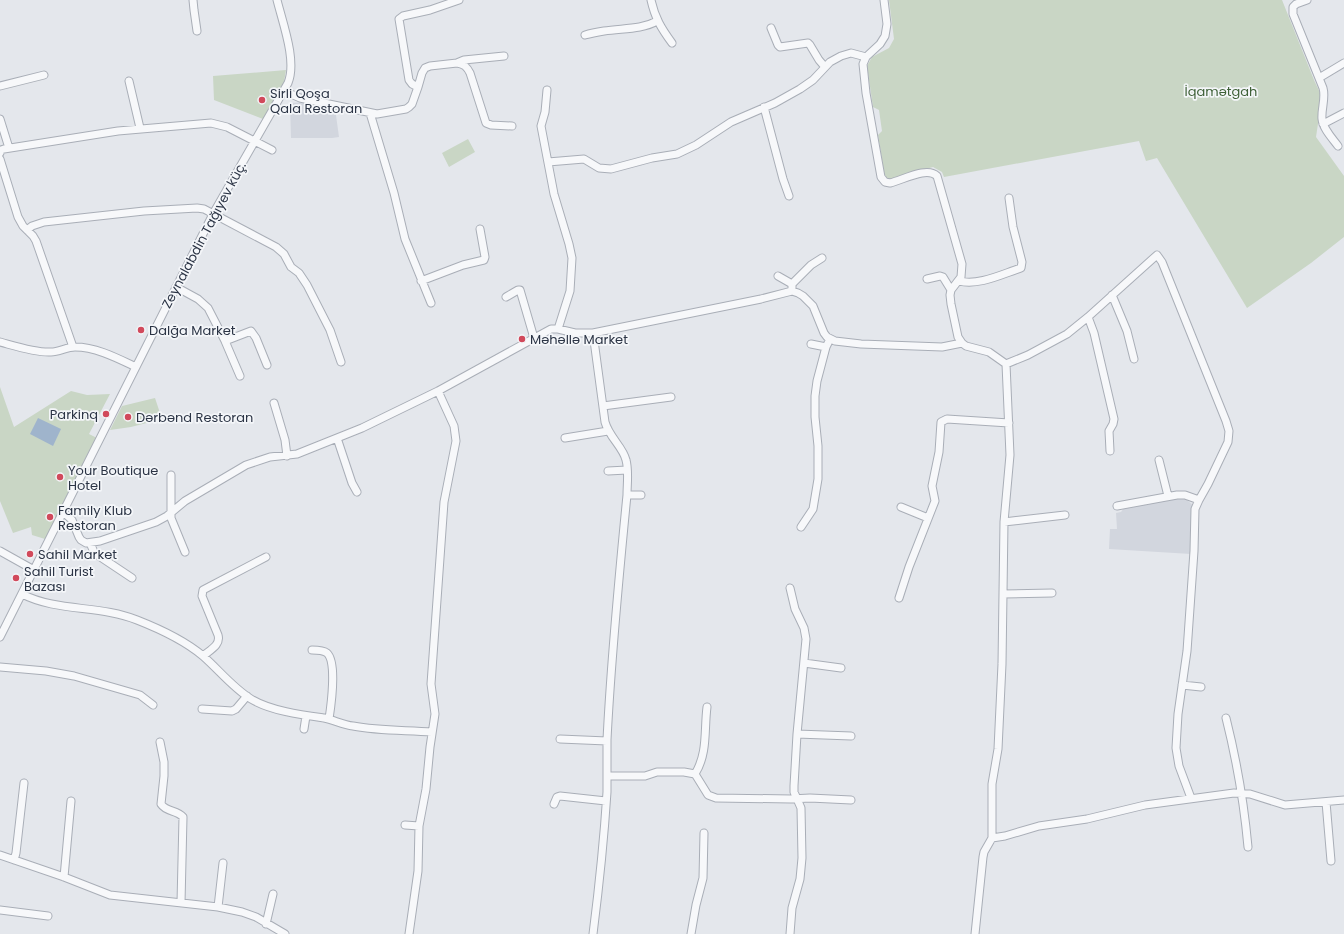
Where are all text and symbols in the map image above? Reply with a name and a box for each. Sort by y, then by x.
park label: İqamətgah [1185,82,1257,101]
place label: Sirli Qoşa Qala Restoran [270,84,362,118]
marker: Sirli Qoşa Qala Restoran [257,95,267,105]
street label: Zeynalabdin Tağıyev küç. [157,158,251,312]
place label: Dalğa Market [149,321,236,340]
marker: Dalğa Market [136,325,146,335]
place label: Məhəllə Market [530,330,628,349]
marker: Məhəllə Market [517,334,527,344]
place label: Parkinq [50,405,98,424]
place label: Dərbənd Restoran [136,408,253,427]
marker: Parkinq [101,409,111,419]
marker: Dərbənd Restoran [123,412,133,422]
place label: Your Boutique Hotel [68,461,158,495]
marker: Your Boutique Hotel [55,472,65,482]
place label: Family Klub Restoran [58,501,132,535]
marker: Family Klub Restoran [45,512,55,522]
place label: Sahil Market [38,545,117,564]
marker: Sahil Market [25,549,35,559]
place label: Sahil Turist Bazası [24,562,94,596]
marker: Sahil Turist Bazası [11,573,21,583]

